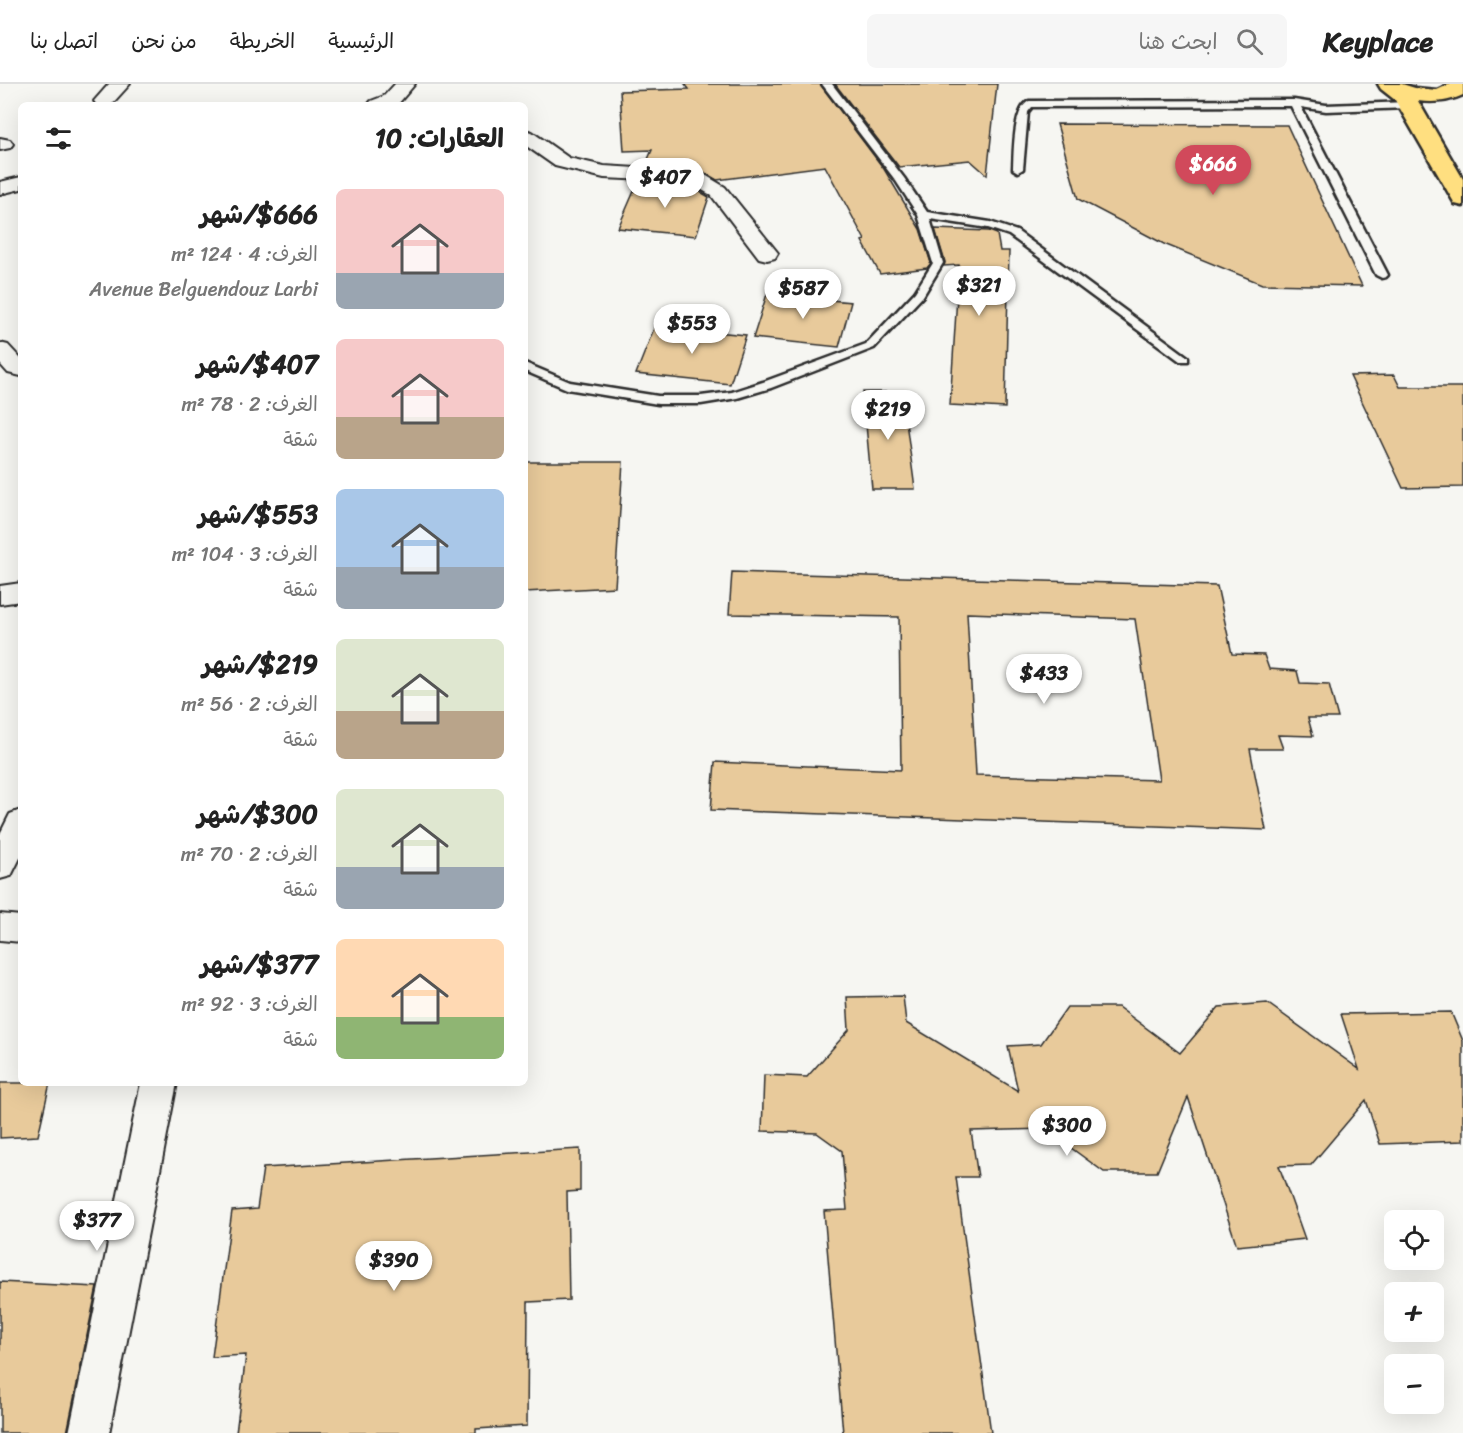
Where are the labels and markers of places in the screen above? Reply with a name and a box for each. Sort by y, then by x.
pin: $666 [1177,145,1249,196]
pin: $407 [629,158,701,209]
pin: $321 [943,266,1015,317]
pin: $587 [767,269,839,320]
pin: $553 [656,304,728,355]
pin: $219 [852,390,924,441]
pin: $433 [1008,654,1080,705]
pin: $300 [1031,1106,1103,1157]
pin: $377 [61,1201,133,1252]
pin: $390 [358,1241,430,1292]

